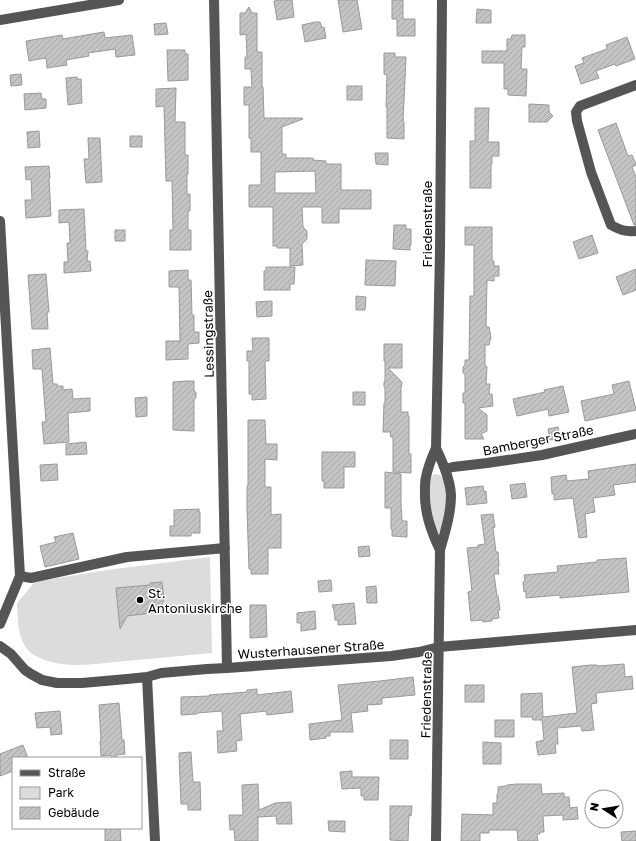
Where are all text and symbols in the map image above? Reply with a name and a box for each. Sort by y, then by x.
street label: Friedenstraße [419,181,435,267]
street label: Lessingstraße [199,290,217,378]
street label: Bamberger Straße [481,421,595,459]
place label: St. Antoniuskirche [148,585,242,616]
marker: St. Antoniuskirche [135,595,145,605]
street label: Wusterhausener Straße [237,636,385,662]
street label: Friedenstraße [417,651,435,739]
legend [12,757,142,829]
text: Straße [48,765,86,780]
text: Park [48,785,74,800]
north arrow [584,789,624,829]
text: N [587,801,601,812]
text: Gebäude [48,805,99,820]

